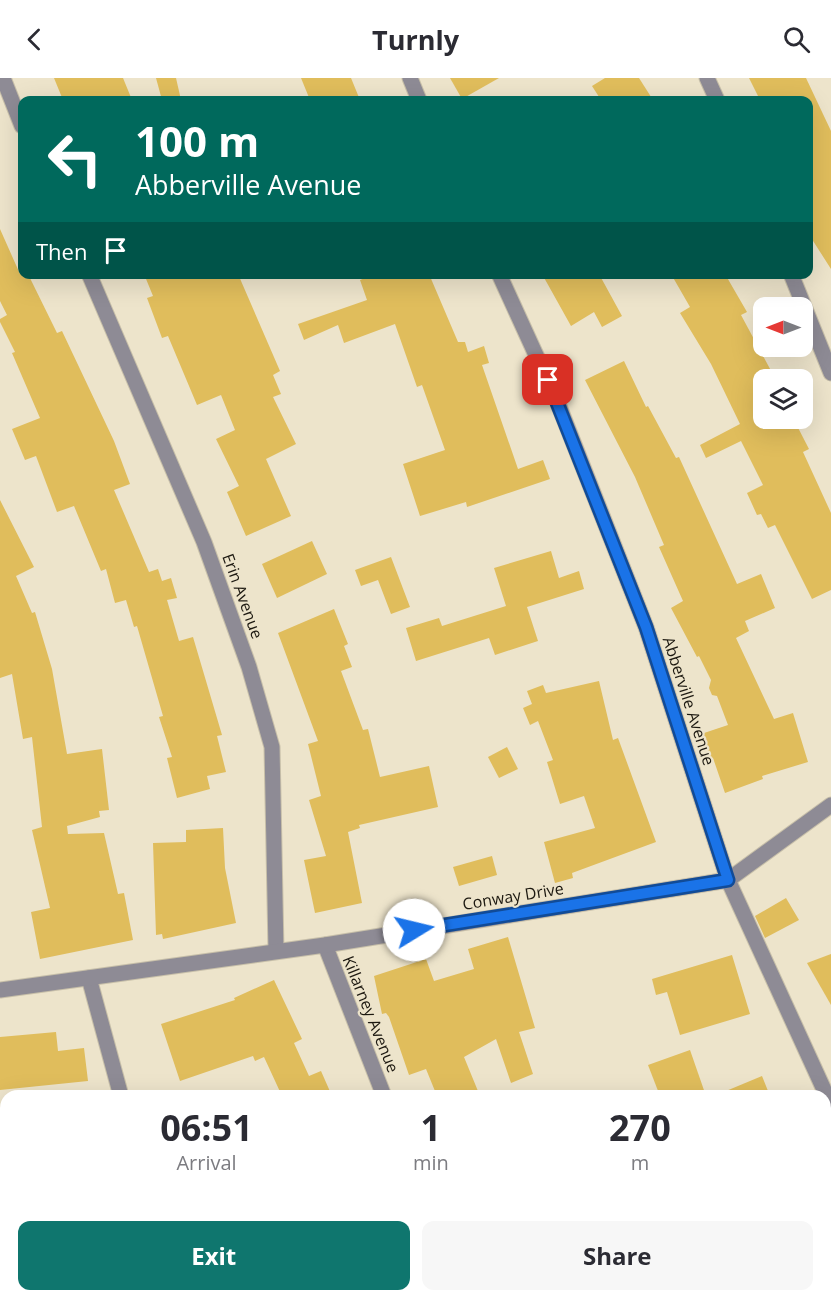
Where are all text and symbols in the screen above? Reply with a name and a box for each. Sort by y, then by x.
text: Turnly [372,21,459,58]
icon: back [18,23,51,56]
icon: search [780,23,813,56]
text: 100 m [135,112,259,169]
icon: left [36,120,114,198]
text: Abberville Avenue [135,166,361,203]
icon: arrive [99,234,132,267]
text: Then [36,236,87,266]
north arrow [753,297,813,357]
map controls [753,297,813,429]
pin [522,354,573,405]
icon: arrive [531,363,564,396]
button: layers [753,369,813,429]
street label: Erin Avenue [217,550,269,642]
street label: Abberville Avenue [658,634,720,768]
street label: Conway Drive [461,877,565,915]
position arrow [382,898,446,962]
street label: Killarney Avenue [338,952,404,1076]
text: 06:51 [160,1103,253,1152]
text: 1 [421,1103,441,1152]
text: 270 [609,1103,671,1152]
text: Arrival [176,1149,237,1176]
text: min [413,1149,449,1176]
text: m [631,1149,649,1176]
button: Exit [18,1221,410,1290]
button: Share [422,1221,813,1290]

